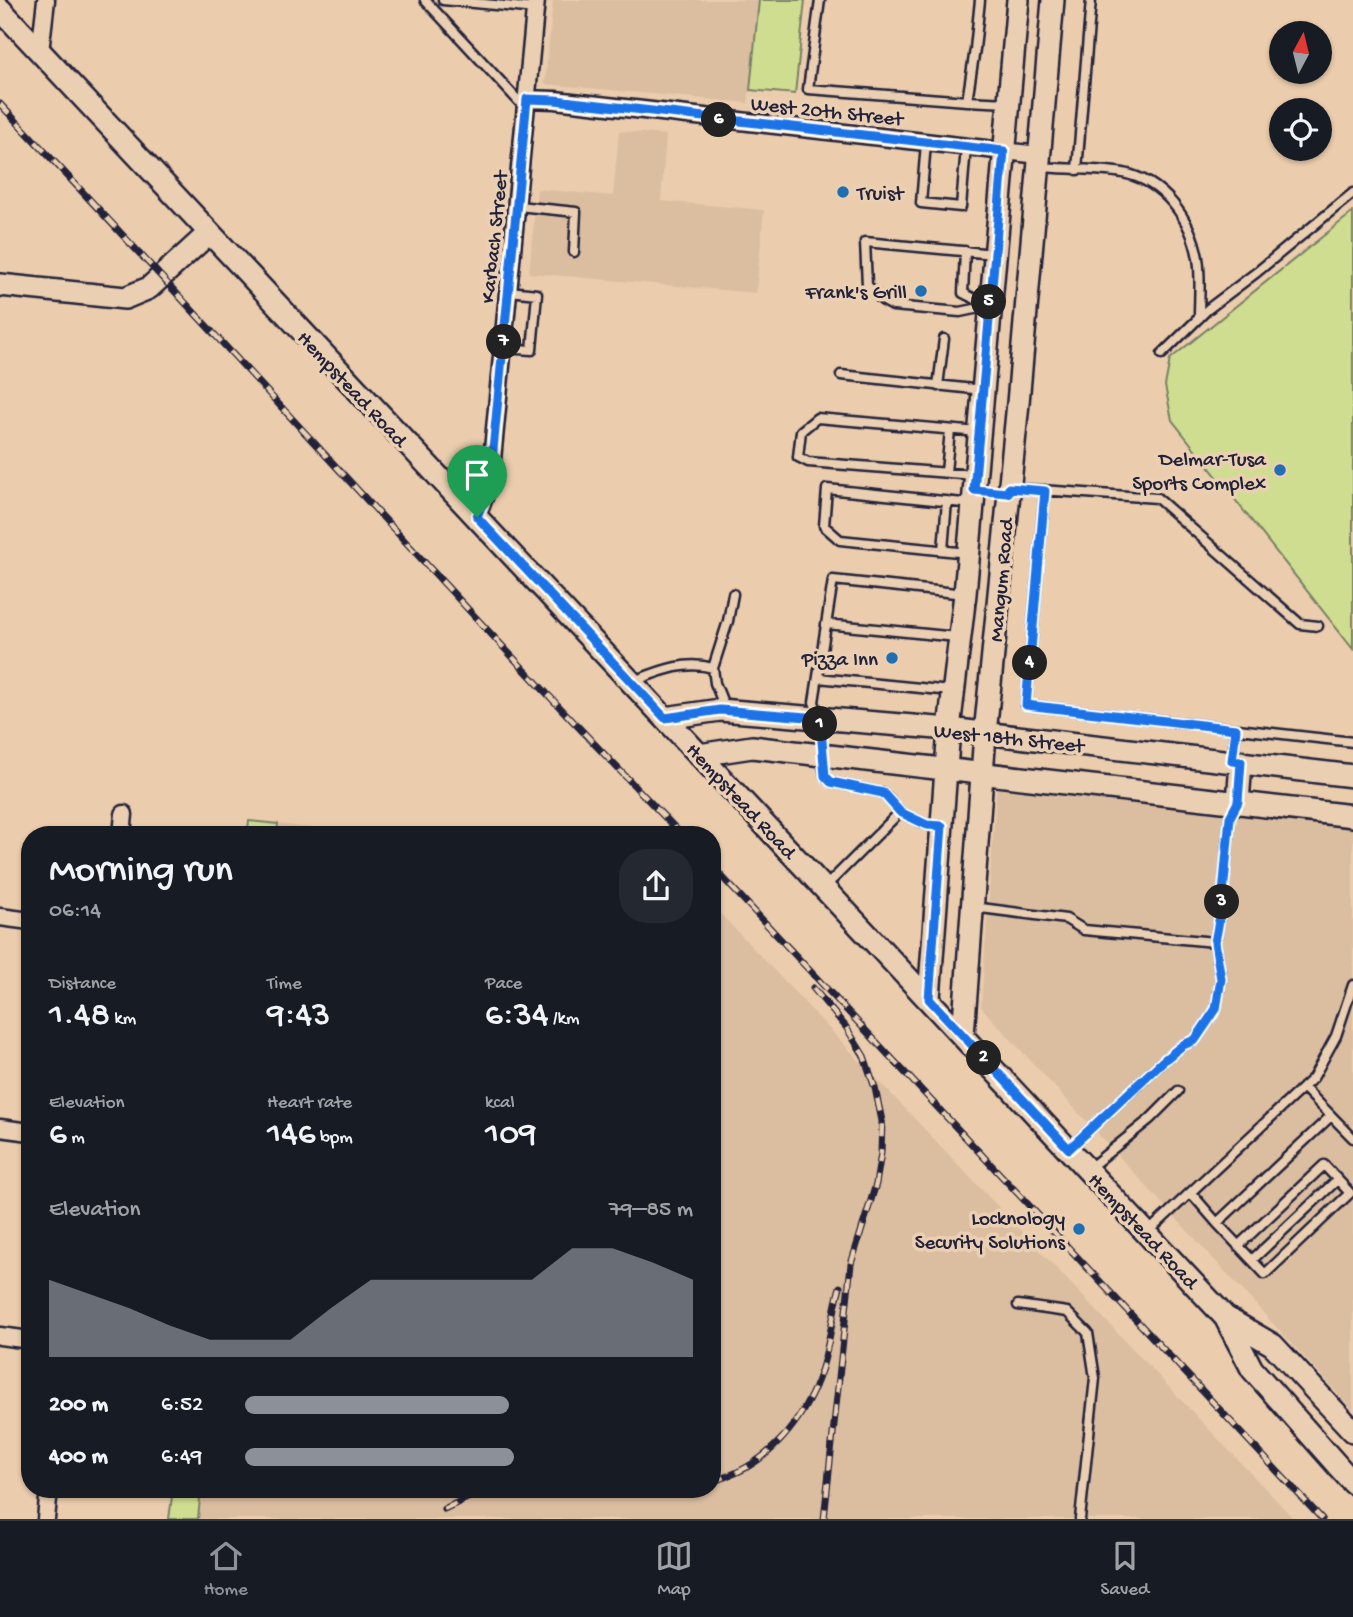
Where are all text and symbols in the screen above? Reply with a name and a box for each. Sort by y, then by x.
north arrow [1269,21,1332,84]
map controls [1269,21,1332,161]
street label: West 20th Street [749,93,906,134]
button: locate [1269,98,1332,161]
pin: 6 [702,102,736,138]
text: 6 [714,108,723,131]
street label: Karbach Street [477,168,516,305]
place label: Truist [856,183,906,208]
marker: Truist [835,184,851,200]
place label: Frank's Grill [804,282,907,307]
marker: Frank's Grill [913,283,929,299]
pin: 5 [972,284,1006,320]
text: 5 [984,290,994,313]
pin: 7 [486,324,522,360]
street label: Hempstead Road [290,327,412,455]
text: 7 [499,330,508,353]
pin [447,445,507,517]
place label: Delmar-Tusa Sports Complex [1132,449,1267,498]
icon: arrive [458,456,496,494]
marker: Delmar-Tusa Sports Complex [1272,462,1288,478]
street label: Mangum Road [986,516,1021,643]
pin: 4 [1012,646,1048,680]
place label: Pizza Inn [801,649,878,674]
marker: Pizza Inn [884,650,900,666]
text: 4 [1025,651,1034,674]
pin: 1 [802,706,838,742]
text: 1 [816,712,823,735]
street label: West 18th Street [932,720,1087,761]
street label: Hempstead Road [679,739,801,867]
button: share [619,849,693,923]
text: Morning run [49,850,233,894]
pin: 3 [1204,884,1240,920]
text: 3 [1217,890,1226,913]
text: 06:14 [49,898,101,925]
text: Distance [49,973,116,996]
text: Time [267,973,302,996]
text: Pace [485,973,522,996]
text: 1.48 [49,996,110,1037]
text: 9:43 [267,996,330,1037]
text: 6:34 [485,996,548,1037]
text: km [110,1008,136,1031]
text: /km [548,1008,580,1031]
pin: 2 [967,1040,1002,1076]
text: 2 [979,1046,988,1069]
text: Elevation [49,1092,125,1115]
text: Heart rate [267,1092,352,1115]
text: kcal [485,1092,515,1115]
text: 6 [49,1115,67,1156]
text: 146 [267,1115,315,1156]
text: 109 [485,1115,537,1156]
text: m [67,1127,85,1150]
text: bpm [315,1127,353,1150]
street label: Hempstead Road [1081,1169,1203,1297]
text: Elevation [49,1197,140,1224]
text: 79–85 m [609,1197,693,1224]
place label: Locknology Security Solutions [915,1208,1066,1257]
marker: Locknology Security Solutions [1071,1221,1087,1237]
text: 200 m [49,1392,108,1419]
text: 6:52 [161,1392,203,1419]
text: 400 m [49,1444,108,1471]
text: 6:49 [161,1444,202,1471]
tab: Home [204,1537,248,1602]
tab: Map [655,1537,693,1602]
tab: Saved [1101,1537,1149,1602]

